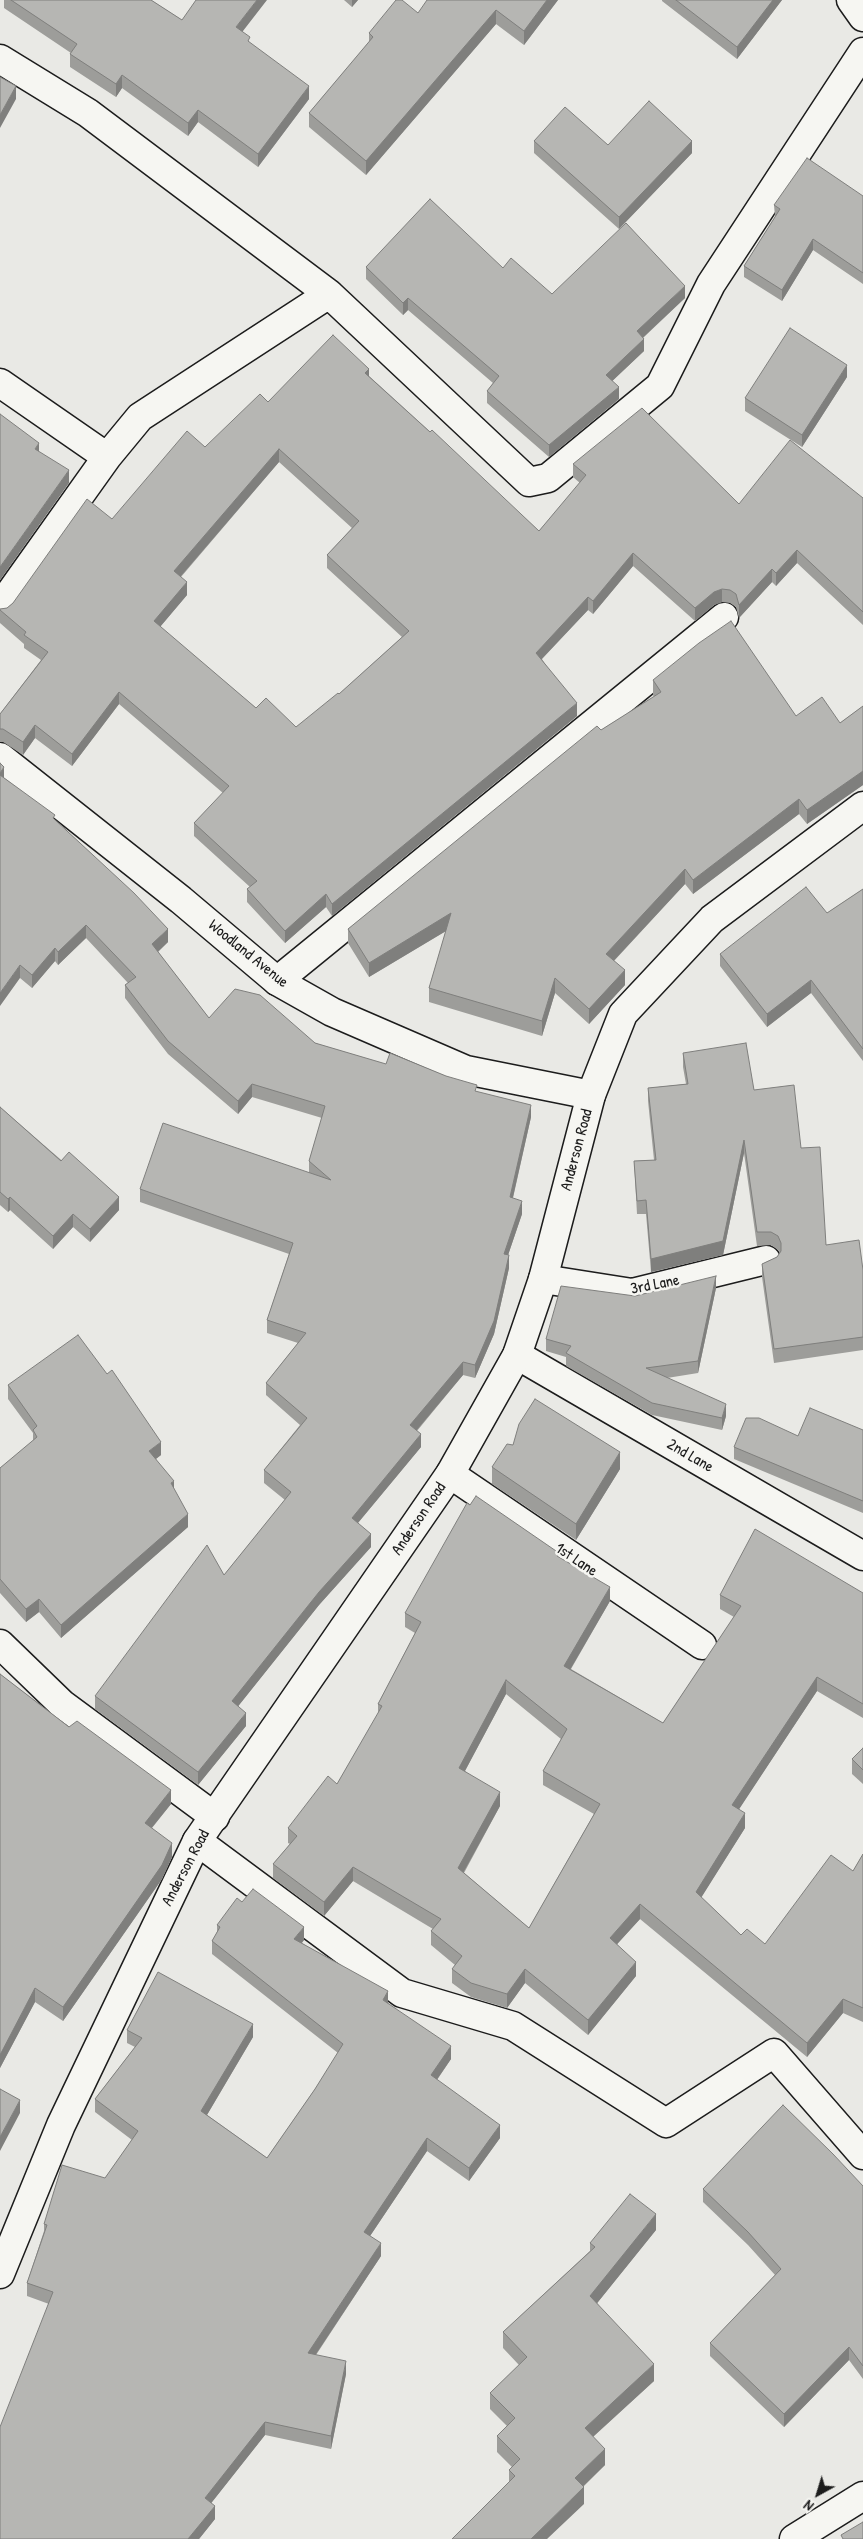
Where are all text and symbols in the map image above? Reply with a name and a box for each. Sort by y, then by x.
street label: Woodland Avenue [204,916,292,992]
street label: Anderson Road [557,1107,597,1193]
street label: 3rd Lane [629,1271,681,1299]
street label: 2nd Lane [663,1435,717,1477]
street label: Anderson Road [388,1479,450,1559]
street label: 1st Lane [551,1539,601,1581]
street label: Anderson Road [158,1827,214,1909]
north arrow [793,2469,843,2519]
text: N [799,2496,817,2516]

